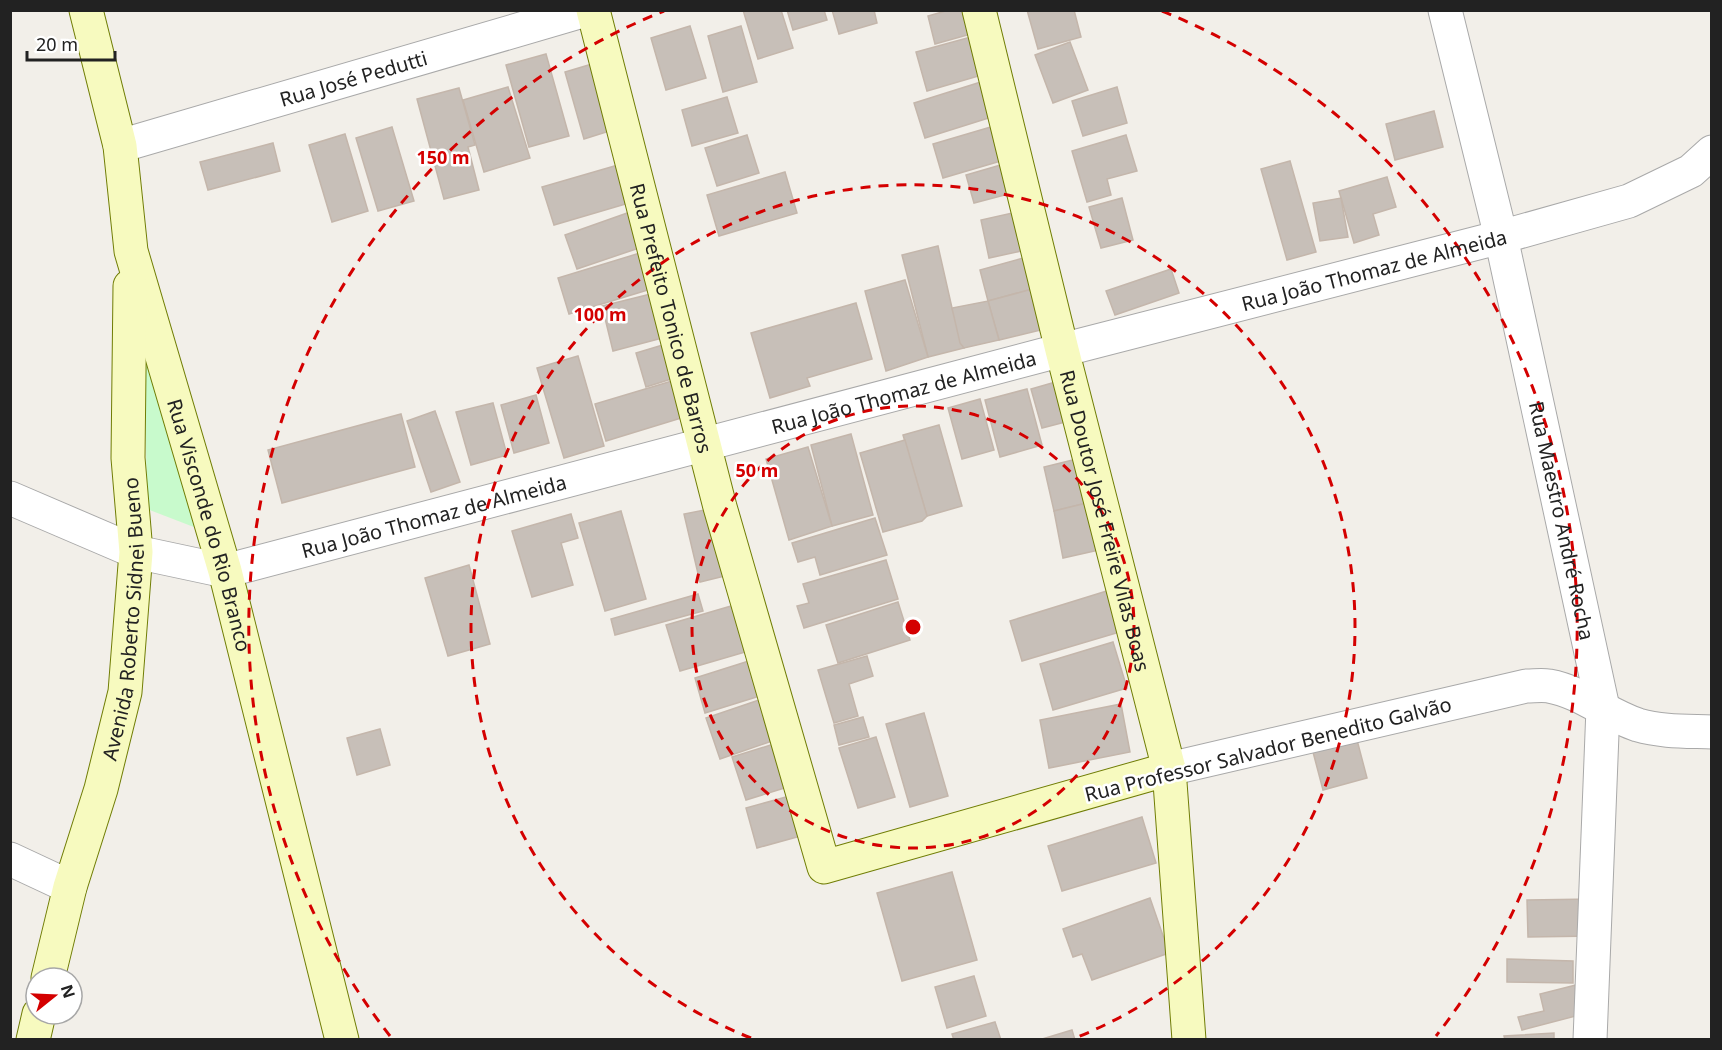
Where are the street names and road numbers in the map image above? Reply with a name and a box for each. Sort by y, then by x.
street label: Rua José Pedutti [276,44,430,112]
street label: Rua Prefeito Tonico de Barros [624,180,719,456]
street label: Rua João Thomaz de Almeida [1238,223,1510,317]
street label: Rua João Thomaz de Almeida [768,344,1039,440]
street label: Rua Doutor José Freire Vilas Boas [1054,367,1157,674]
street label: Rua Visconde do Rio Branco [162,395,258,654]
street label: Rua Maestro André Rocha [1523,399,1601,642]
street label: Rua João Thomaz de Almeida [298,468,569,564]
street label: Avenida Roberto Sidnei Bueno [95,476,150,763]
street label: Rua Professor Salvador Benedito Galvão [1082,690,1454,808]

